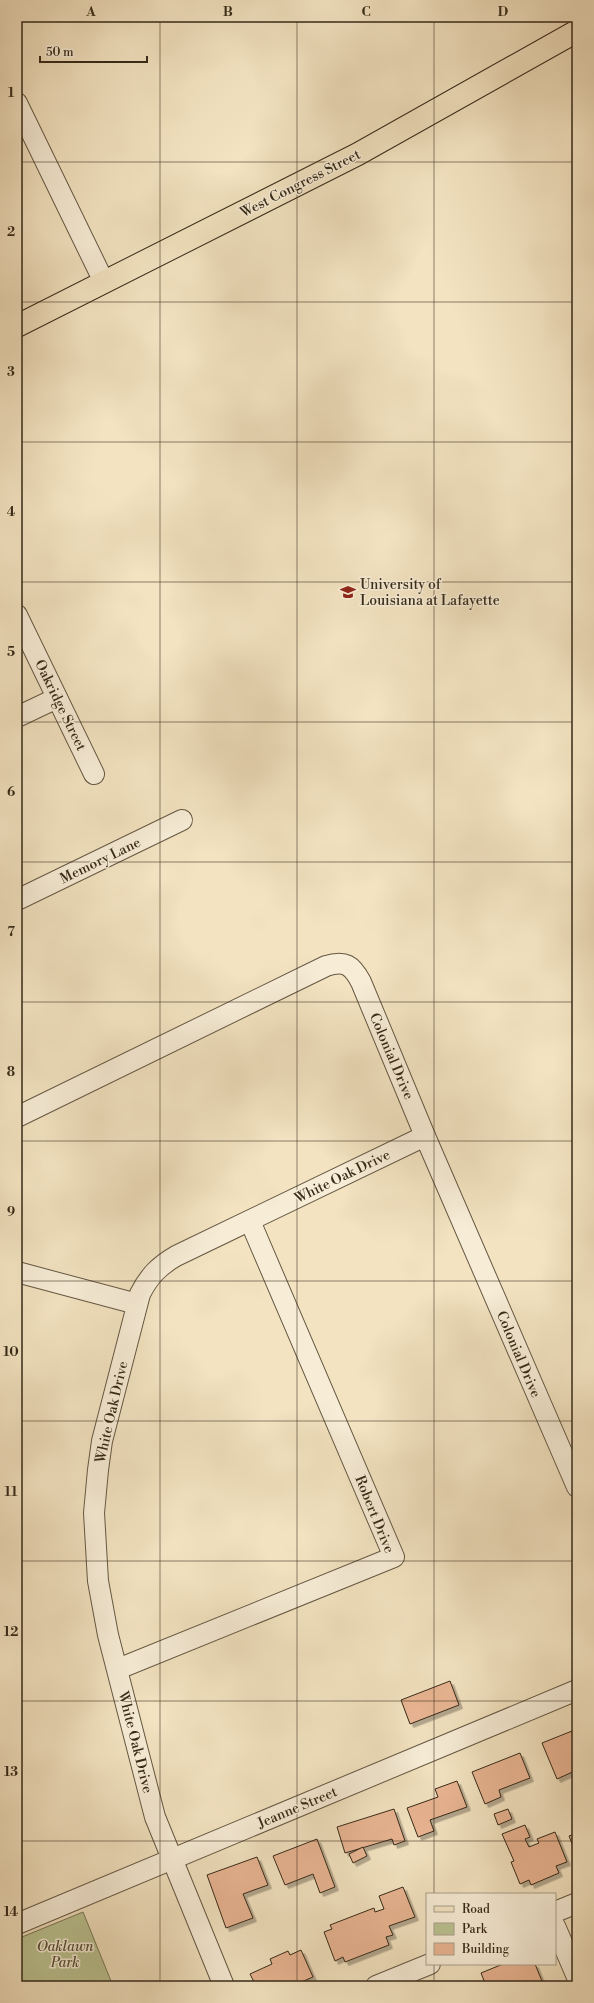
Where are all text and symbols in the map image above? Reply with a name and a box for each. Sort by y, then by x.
text: A [85,4,96,20]
text: B [223,4,233,20]
text: C [361,4,371,20]
text: D [498,4,508,20]
scale bar [40,38,147,64]
text: 50 m [46,45,74,60]
text: 1 [8,85,15,101]
street label: West Congress Street [236,146,364,222]
text: 2 [7,224,15,240]
text: 3 [7,364,15,380]
text: 4 [7,504,16,520]
place label: University of Louisiana at Lafayette [360,576,500,610]
school or university icon: University of Louisiana at Lafayette [339,583,357,601]
text: 5 [7,644,15,660]
street label: Oakridge Street [30,657,90,754]
text: 6 [7,784,15,800]
street label: Memory Lane [57,834,144,888]
text: 7 [7,924,15,940]
street label: Colonial Drive [365,1010,417,1102]
text: 8 [7,1064,15,1080]
street label: White Oak Drive [291,1146,393,1208]
text: 9 [7,1204,15,1220]
street label: Colonial Drive [492,1308,544,1400]
text: 10 [3,1344,19,1360]
street label: White Oak Drive [91,1359,132,1466]
street label: Robert Drive [350,1473,398,1556]
text: 11 [5,1484,18,1500]
text: 12 [4,1624,18,1640]
street label: White Oak Drive [113,1689,156,1795]
text: 13 [4,1764,18,1780]
street label: Jeanne Street [254,1783,340,1833]
legend [426,1893,556,1965]
text: Road [462,1902,490,1917]
text: 14 [4,1904,18,1920]
text: Park [462,1922,488,1937]
park label: Oaklawn Park [37,1938,94,1972]
text: Building [461,1942,510,1957]

